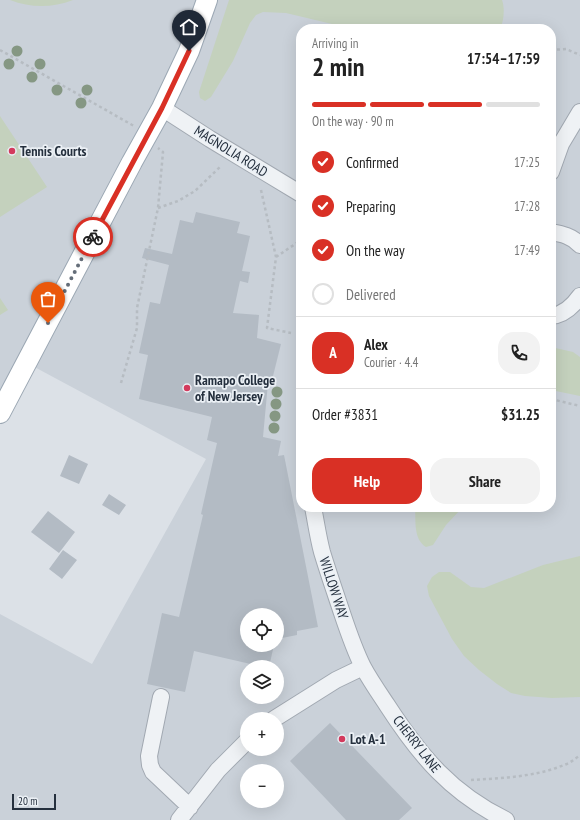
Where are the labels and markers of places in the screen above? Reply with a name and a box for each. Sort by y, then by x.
pin [172,10,206,51]
place label: Tennis Courts [20,142,86,160]
marker: Tennis Courts [7,146,17,156]
pin [31,282,65,323]
place label: Ramapo College of New Jersey [195,371,275,405]
marker: Ramapo College of New Jersey [182,383,192,393]
place label: Lot A-1 [350,730,386,748]
marker: Lot A-1 [337,734,347,744]

